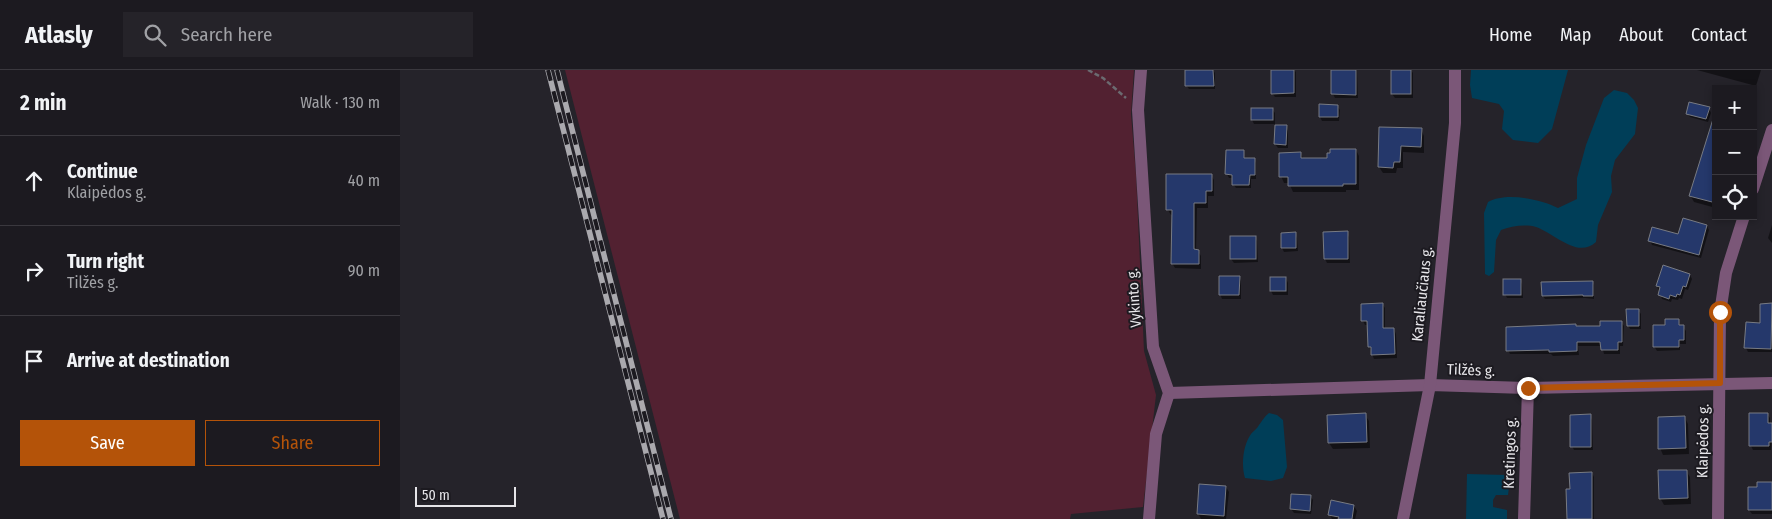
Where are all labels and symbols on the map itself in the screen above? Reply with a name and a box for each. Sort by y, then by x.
street label: Karaliaučiaus g. [1408,245,1436,343]
street label: Vykinto g. [1123,268,1145,328]
route start [1709,301,1732,324]
street label: Tilžės g. [1447,360,1495,380]
route end [1517,377,1540,400]
street label: Klaipėdos g. [1693,404,1713,478]
street label: Kretingos g. [1500,417,1520,489]
scale bar [415,484,516,507]

